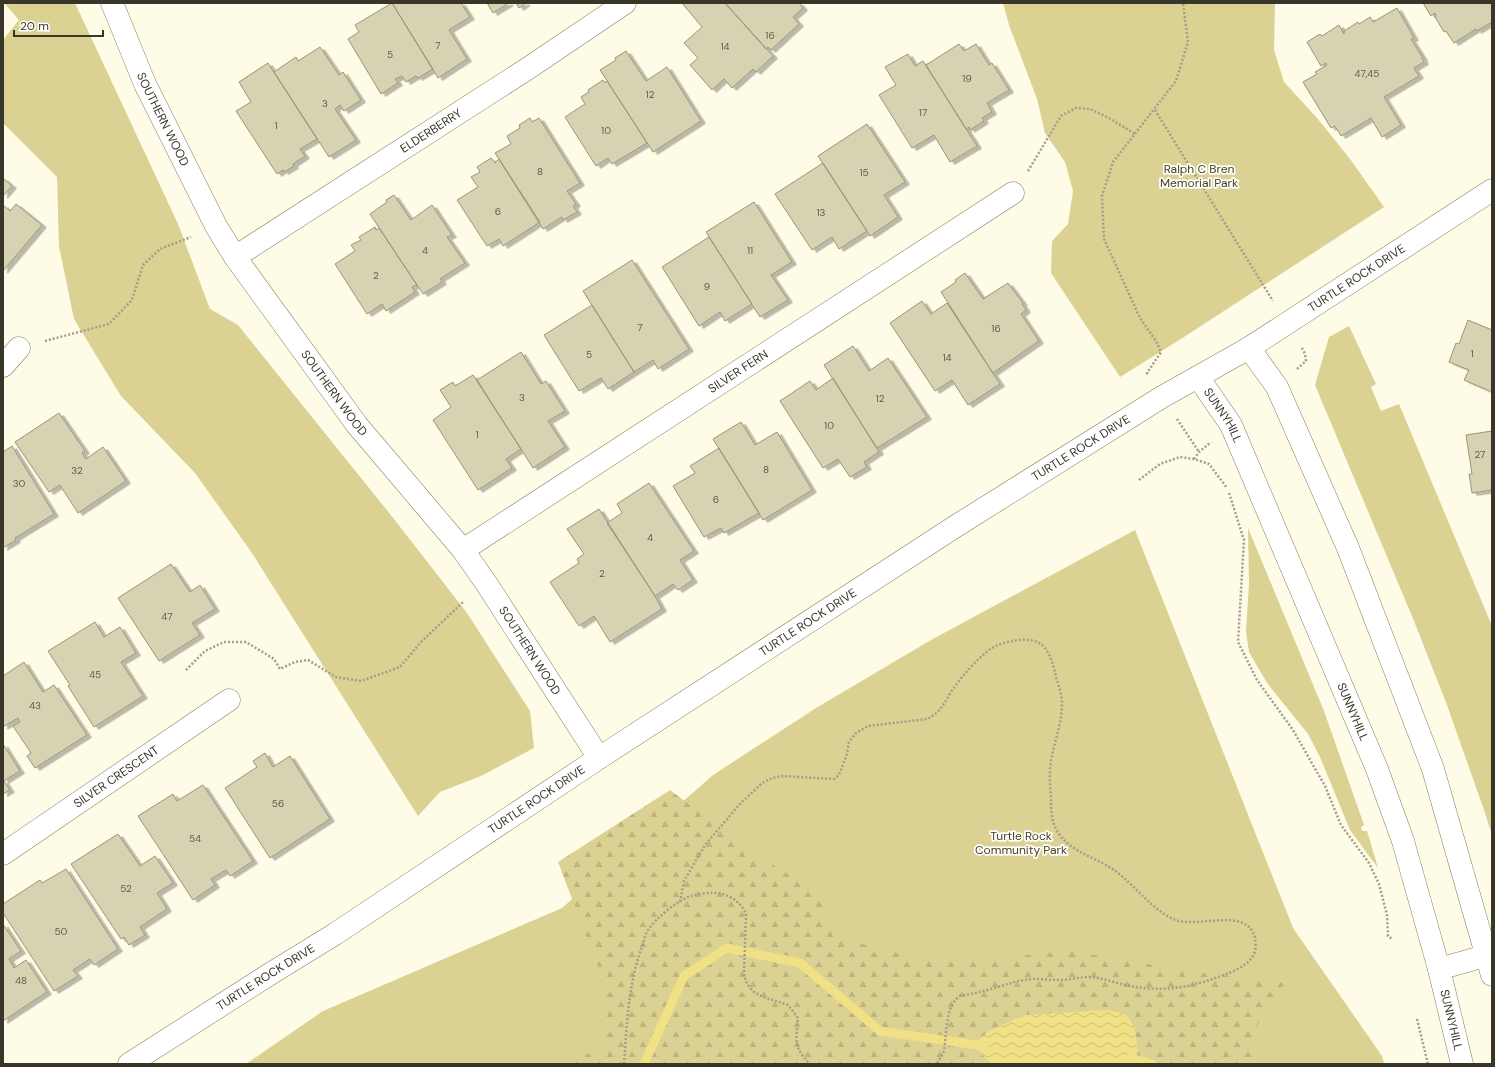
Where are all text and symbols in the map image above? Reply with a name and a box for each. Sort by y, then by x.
scale bar [14,12,103,38]
text: 20 m [20,18,49,34]
house number: 16 [765,29,775,42]
house number: 7 [435,39,441,52]
house number: 14 [720,40,730,53]
house number: 5 [387,48,393,61]
house number: 47,45 [1355,67,1379,80]
street label: SOUTHERN WOOD [133,70,193,169]
house number: 19 [962,72,972,85]
house number: 12 [646,88,655,101]
house number: 3 [322,97,328,110]
street label: ELDERBERRY [397,105,465,157]
house number: 17 [919,106,927,119]
house number: 1 [274,119,278,132]
house number: 10 [601,124,611,137]
park label: Ralph C Bren Memorial Park [1160,161,1238,191]
house number: 8 [537,165,543,178]
house number: 15 [859,166,869,179]
house number: 6 [495,205,501,218]
house number: 13 [816,206,826,219]
street label: TURTLE ROCK DRIVE [1305,240,1409,316]
house number: 4 [422,244,428,257]
house number: 11 [747,244,753,257]
house number: 2 [373,269,379,282]
house number: 9 [704,280,710,293]
house number: 7 [637,321,643,334]
house number: 16 [991,322,1001,335]
street label: SILVER FERN [705,346,771,397]
street label: SOUTHERN WOOD [297,347,371,439]
house number: 1 [1470,347,1474,360]
house number: 5 [586,348,592,361]
house number: 14 [942,351,952,364]
street label: SUNNYHILL [1200,385,1246,445]
house number: 3 [519,391,525,404]
house number: 12 [876,392,885,405]
street label: TURTLE ROCK DRIVE [1029,411,1133,485]
house number: 10 [824,419,834,432]
house number: 1 [475,428,479,441]
house number: 27 [1475,448,1485,461]
house number: 8 [763,463,769,476]
house number: 32 [71,464,83,477]
house number: 30 [13,477,26,490]
house number: 6 [713,493,719,506]
house number: 4 [647,531,653,544]
house number: 2 [599,567,605,580]
street label: TURTLE ROCK DRIVE [756,585,860,660]
street label: SOUTHERN WOOD [495,603,564,698]
house number: 47 [161,610,173,623]
house number: 45 [89,668,101,681]
street label: SUNNYHILL [1333,680,1372,744]
house number: 43 [29,699,41,712]
street label: SILVER CRESCENT [70,742,162,812]
street label: TURTLE ROCK DRIVE [485,761,588,838]
house number: 56 [272,797,284,810]
park label: Turtle Rock Community Park [975,828,1067,858]
house number: 54 [189,832,201,845]
house number: 52 [120,882,132,895]
house number: 50 [55,925,68,938]
street label: TURTLE ROCK DRIVE [214,940,318,1014]
house number: 48 [15,974,27,987]
street label: SUNNYHILL [1436,988,1466,1052]

